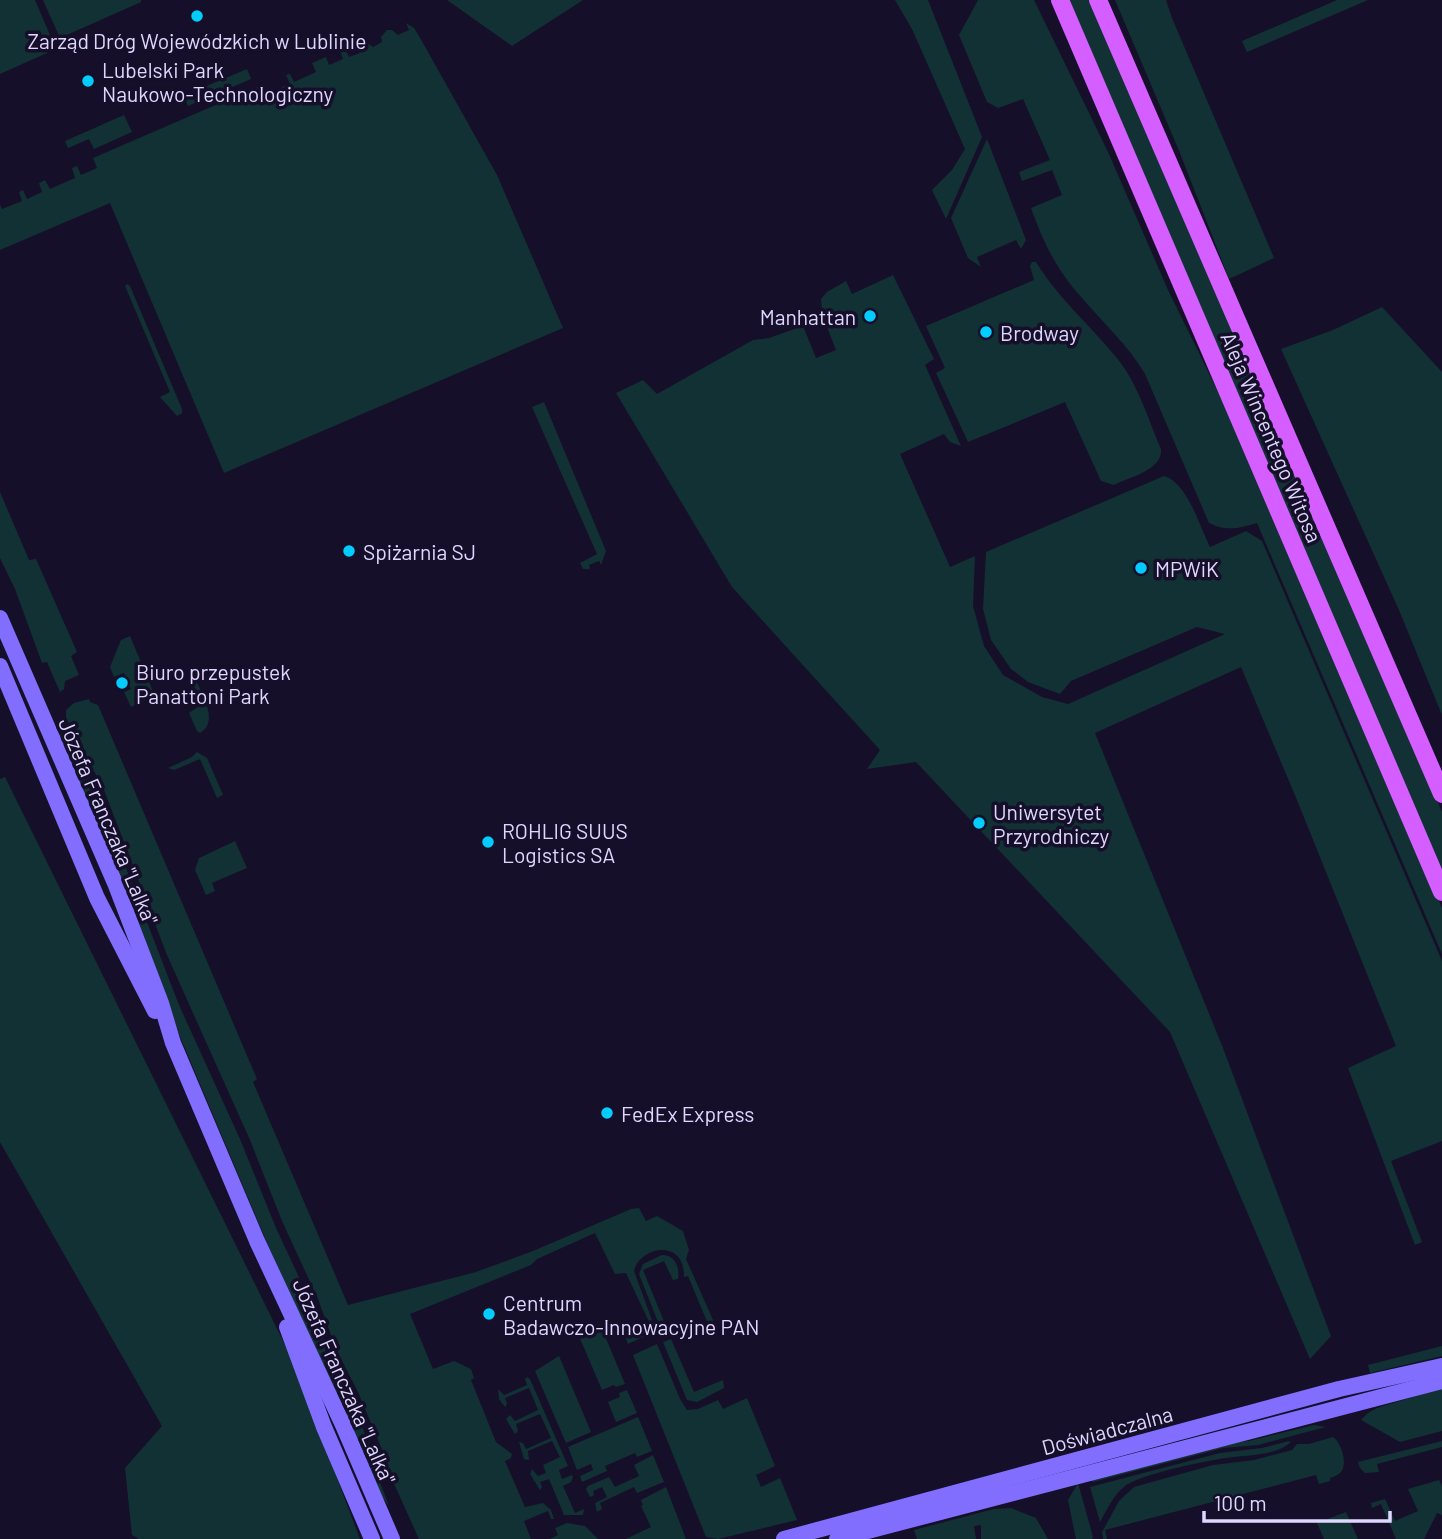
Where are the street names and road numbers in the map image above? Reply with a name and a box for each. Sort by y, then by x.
street label: Aleja Wincentego Witosa [1216,328,1328,546]
street label: Józefa Franczaka "Lalka" [54,714,164,928]
street label: Józefa Franczaka "Lalka" [288,1274,402,1488]
street label: Doświadczalna [1039,1401,1175,1459]

